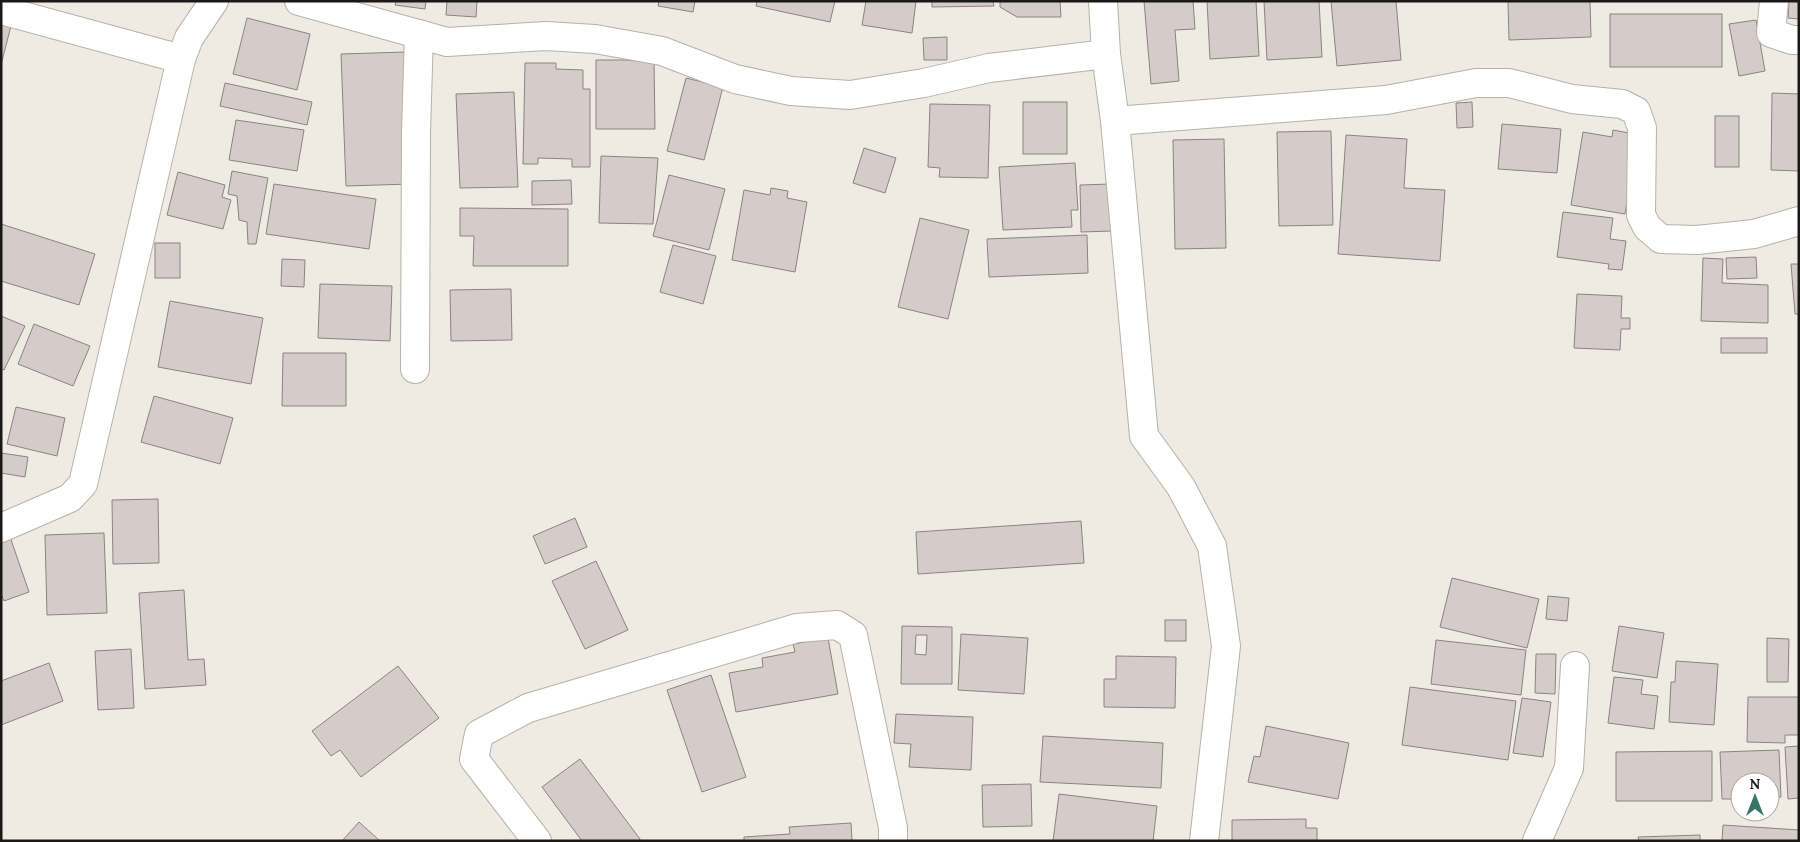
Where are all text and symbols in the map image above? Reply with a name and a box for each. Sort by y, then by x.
north arrow [1730,772,1780,822]
text: N [1750,775,1761,793]

